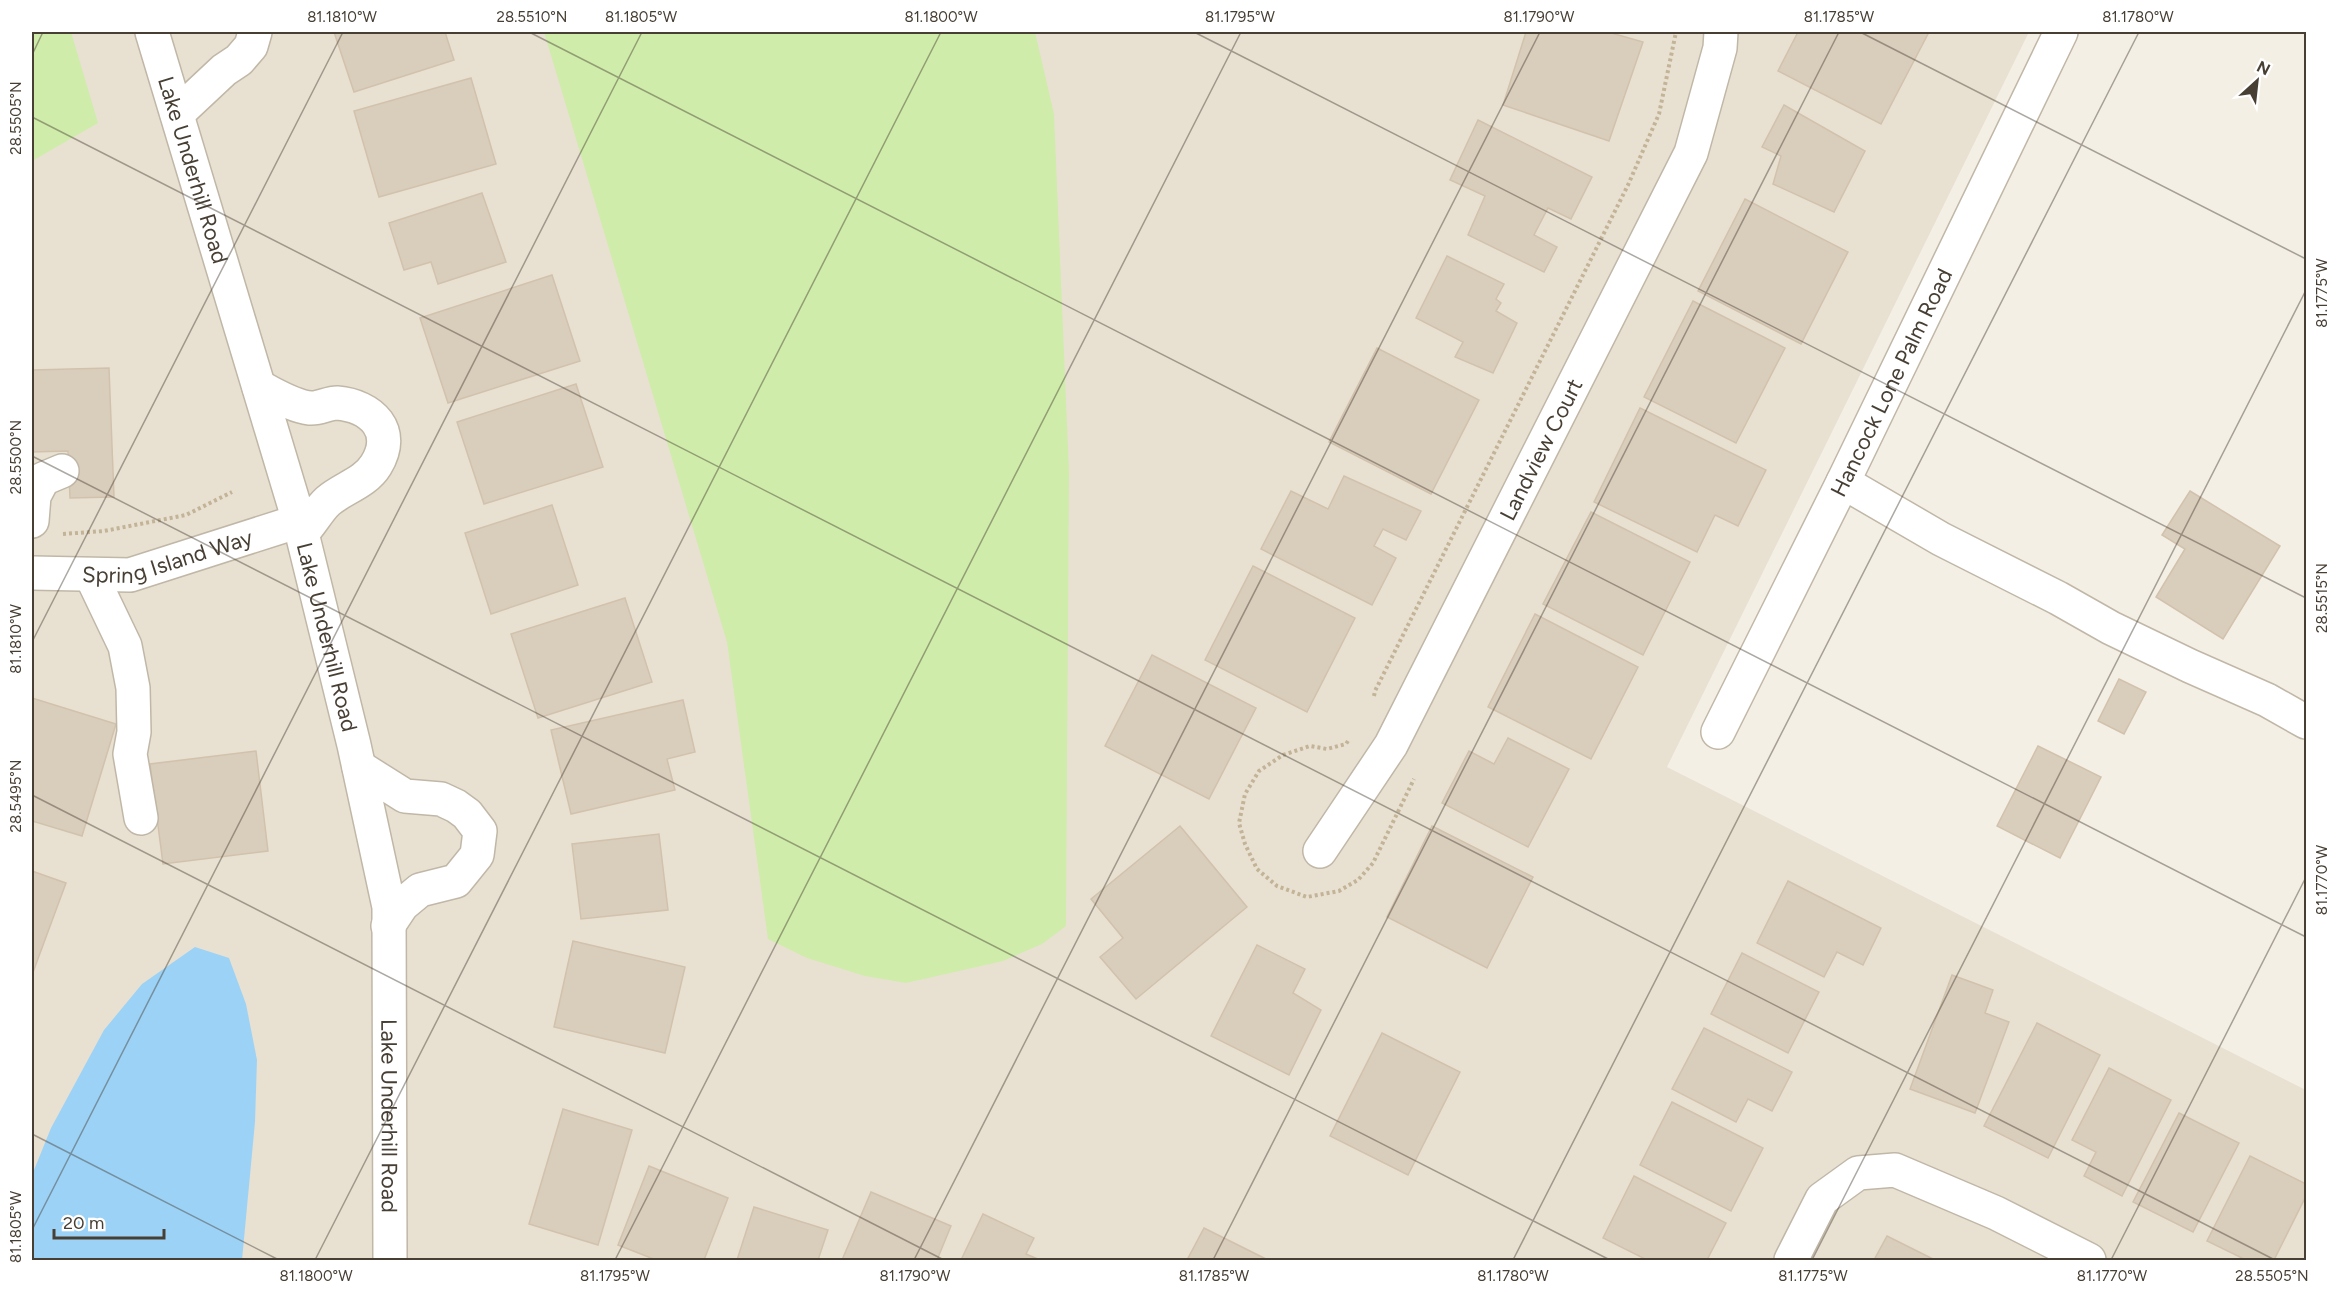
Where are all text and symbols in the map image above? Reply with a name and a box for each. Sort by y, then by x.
text: 81.1810°W [307,8,377,26]
text: 28.5510°N [497,8,567,26]
text: 81.1805°W [605,8,678,26]
text: 81.1800°W [904,8,978,26]
text: 81.1795°W [1205,8,1276,26]
text: 81.1790°W [1504,8,1575,26]
text: 81.1785°W [1804,8,1875,26]
text: 81.1780°W [2102,8,2174,26]
north arrow [2227,51,2287,111]
text: N [2254,57,2273,79]
street label: Lake Underhill Road [153,73,234,267]
text: 28.5505°N [7,81,25,155]
text: 81.1775°W [2313,258,2331,328]
street label: Hancock Lone Palm Road [1824,264,1958,501]
street label: Landview Court [1494,374,1588,525]
text: 28.5500°N [7,420,25,494]
street label: Spring Island Way [82,523,256,589]
street label: Lake Underhill Road [291,540,364,734]
text: 28.5515°N [2313,563,2331,633]
text: 81.1810°W [7,604,25,674]
text: 28.5495°N [7,760,25,832]
text: 81.1770°W [2313,844,2331,915]
street label: Lake Underhill Road [376,1019,403,1213]
text: 81.1805°W [7,1190,25,1263]
scale bar [54,1202,164,1240]
text: 20 m [63,1212,104,1234]
text: 81.1800°W [279,1267,353,1285]
text: 81.1795°W [580,1267,651,1285]
text: 81.1790°W [880,1267,951,1285]
text: 81.1785°W [1179,1267,1250,1285]
text: 81.1780°W [1477,1267,1549,1285]
text: 81.1775°W [1778,1267,1848,1285]
text: 81.1770°W [2077,1267,2148,1285]
text: 28.5505°N [2235,1267,2309,1285]

